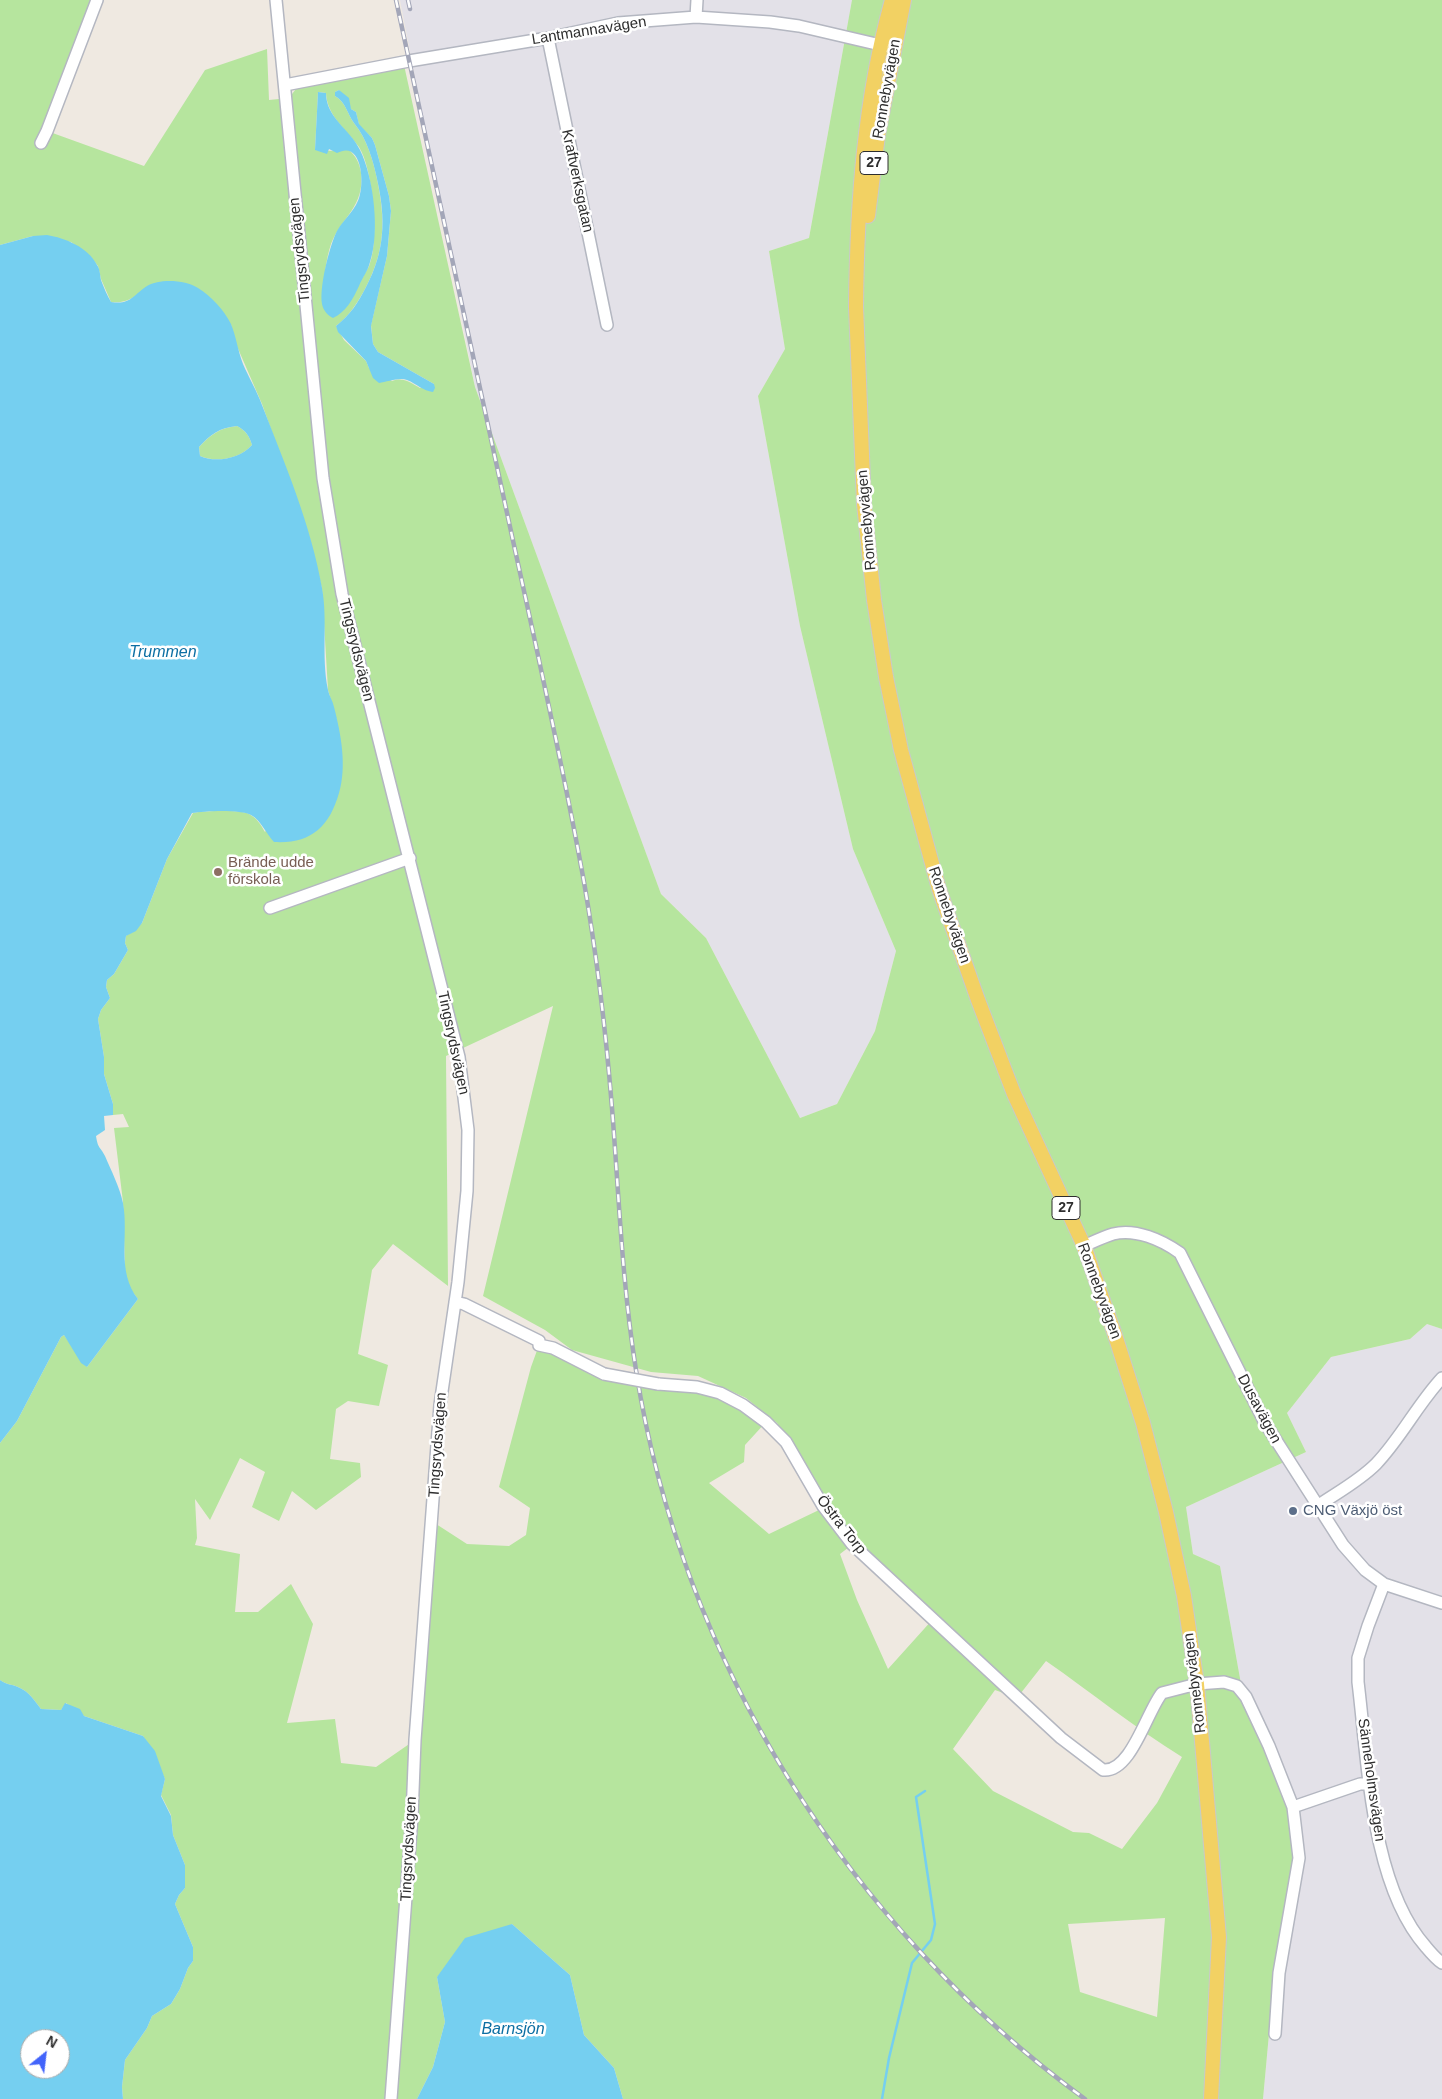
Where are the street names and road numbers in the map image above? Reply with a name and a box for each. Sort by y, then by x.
street label: Lantmannavägen [530,13,648,49]
street label: Ronnebyvägen [869,38,905,140]
street label: Kraftverksgatan [557,128,597,234]
road number: 27 [860,152,888,174]
street label: Tingsrydsvägen [286,197,314,303]
street label: Ronnebyvägen [854,469,880,571]
street label: Tingsrydsvägen [335,597,377,703]
street label: Ronnebyvägen [924,864,974,966]
street label: Tingsrydsvägen [433,990,473,1096]
road number: 27 [1052,1196,1080,1220]
street label: Ronnebyvägen [1073,1241,1125,1341]
street label: Dusavägen [1233,1371,1285,1447]
street label: Tingsrydsvägen [425,1392,451,1498]
street label: Östra Torp [812,1492,870,1558]
street label: Ronnebyvägen [1180,1632,1210,1734]
street label: Sänneholmsvägen [1353,1717,1389,1843]
street label: Tingsrydsvägen [397,1796,421,1902]

